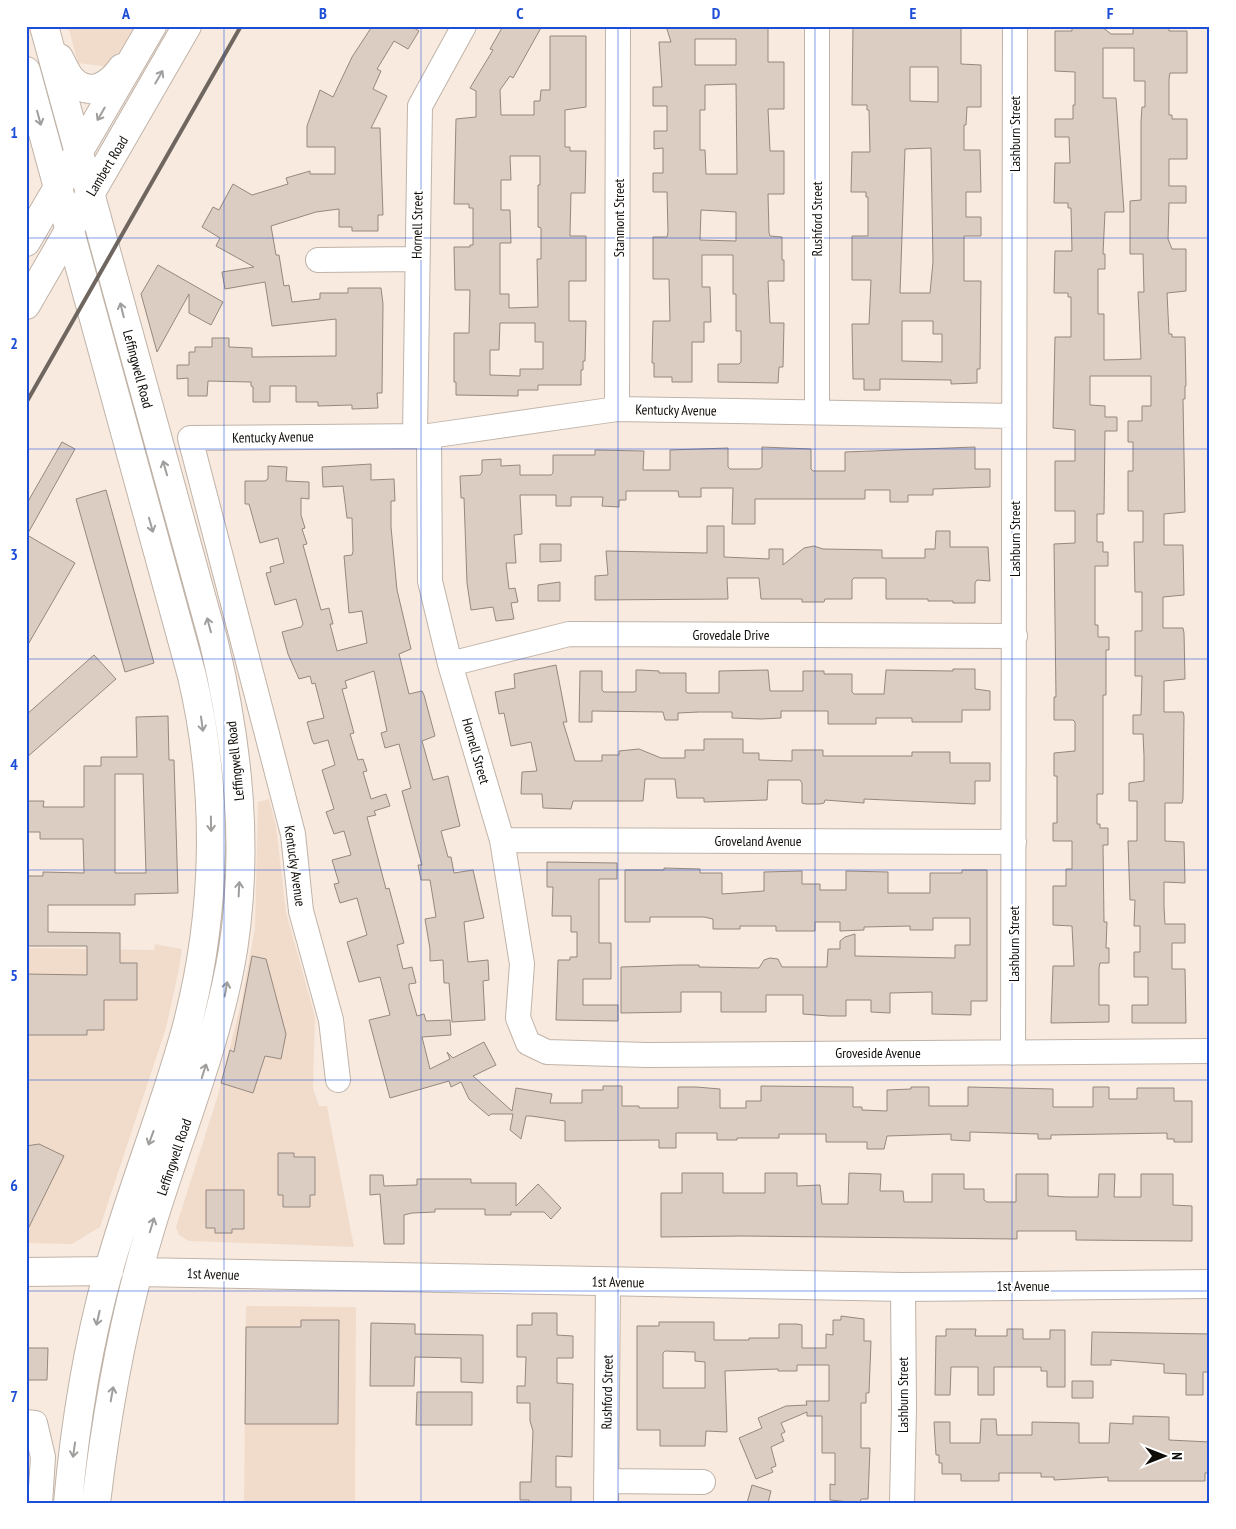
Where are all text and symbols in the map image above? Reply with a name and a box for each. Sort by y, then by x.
text: A [121,3,131,23]
text: B [319,3,327,23]
text: C [516,3,524,23]
text: D [712,3,721,23]
text: E [910,3,917,23]
text: F [1107,3,1114,23]
one-way arrow [154,70,164,84]
street label: Lashburn Street [1006,96,1024,172]
one-way arrow [96,106,106,121]
one-way arrow [35,110,45,126]
text: 1 [10,122,18,142]
street label: Lambert Road [82,133,132,199]
street label: Stanmont Street [610,179,628,257]
street label: Rushford Street [808,181,826,257]
street label: Hornell Street [407,191,427,259]
one-way arrow [116,303,126,319]
street label: Leffingwell Road [119,328,157,410]
text: 2 [10,333,18,353]
street label: Kentucky Avenue [635,400,717,420]
street label: Kentucky Avenue [232,427,314,447]
one-way arrow [160,461,169,477]
street label: Lashburn Street [1006,501,1024,577]
one-way arrow [147,516,157,532]
text: 3 [10,544,18,564]
one-way arrow [203,617,213,633]
street label: Grovedale Drive [693,626,770,644]
one-way arrow [197,716,207,732]
street label: Hornell Street [458,716,494,786]
street label: Leffingwell Road [222,720,248,802]
text: 4 [10,754,18,774]
one-way arrow [206,816,216,832]
street label: Kentucky Avenue [280,824,310,908]
street label: Groveland Avenue [715,832,802,850]
one-way arrow [234,881,243,897]
street label: Lashburn Street [1005,906,1023,982]
text: 5 [10,965,18,985]
one-way arrow [221,981,231,997]
street label: Groveside Avenue [835,1044,921,1062]
one-way arrow [199,1063,209,1079]
street label: Leffingwell Road [152,1116,196,1198]
one-way arrow [146,1129,155,1145]
text: 6 [10,1175,18,1195]
one-way arrow [147,1217,157,1233]
street label: 1st Avenue [186,1264,240,1284]
street label: 1st Avenue [591,1273,645,1291]
street label: 1st Avenue [997,1277,1050,1295]
one-way arrow [93,1310,102,1326]
street label: Rushford Street [597,1354,617,1430]
street label: Lashburn Street [894,1357,912,1433]
text: 7 [10,1386,18,1406]
one-way arrow [107,1386,117,1402]
north arrow [1138,1432,1188,1482]
one-way arrow [69,1441,79,1457]
text: N [1168,1452,1186,1460]

